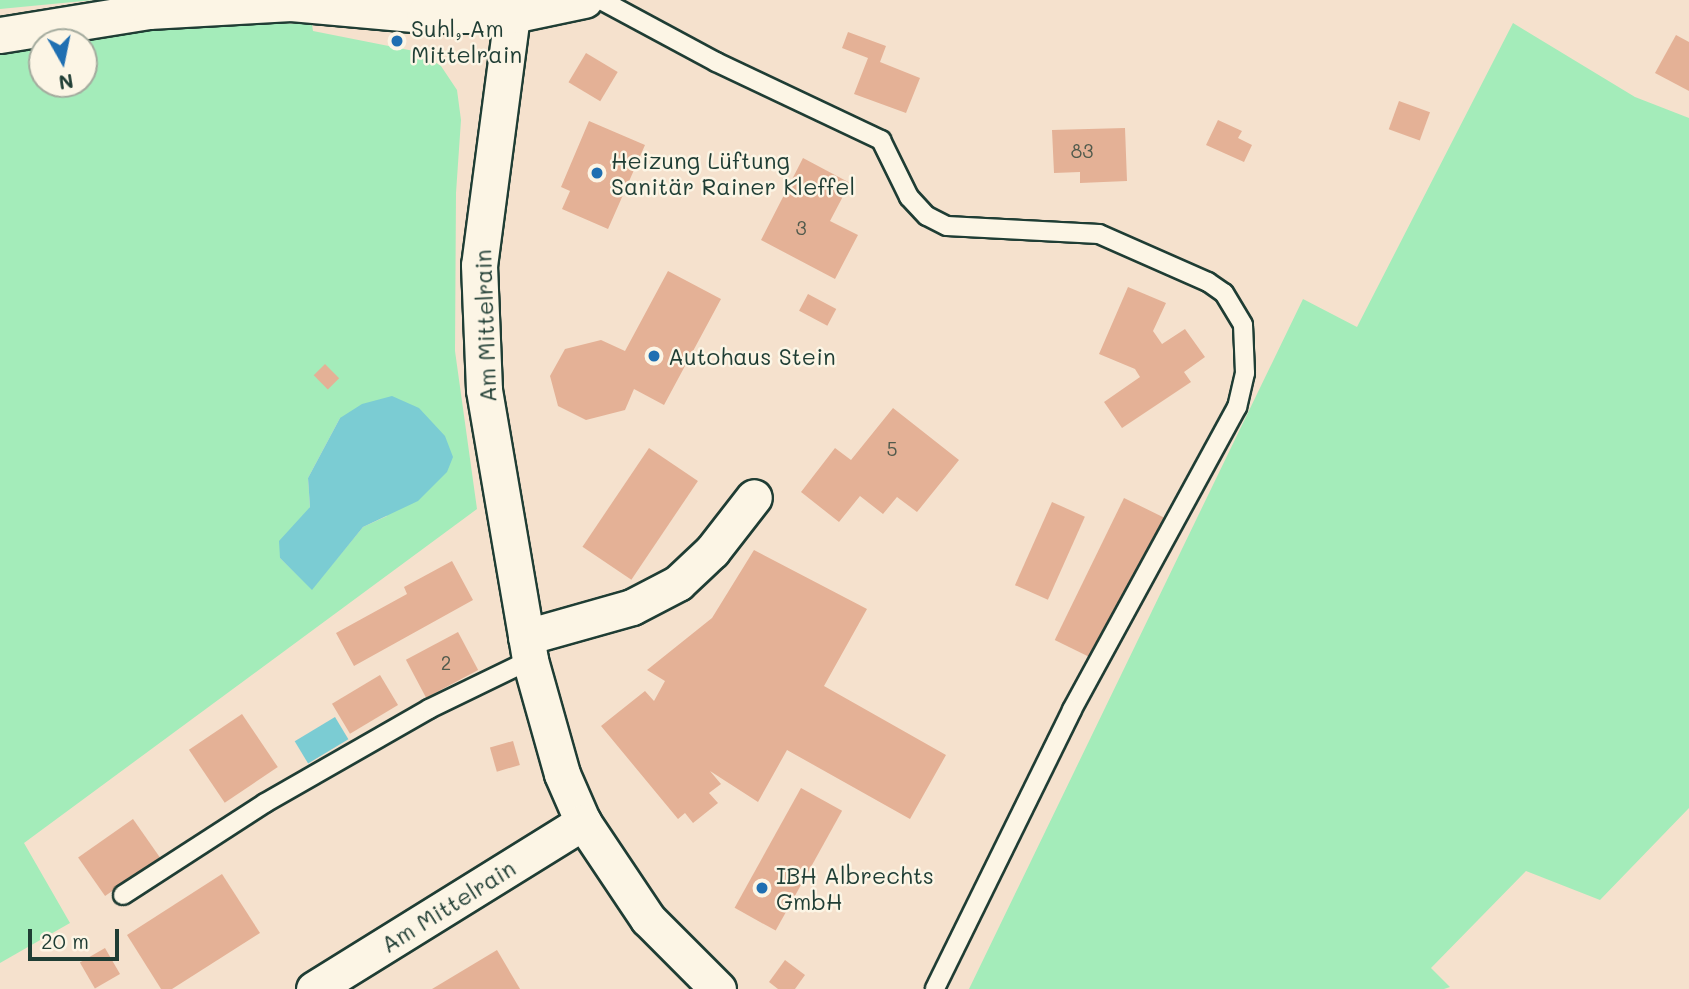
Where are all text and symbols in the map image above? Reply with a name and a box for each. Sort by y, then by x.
place label: Suhl, Am Mittelrain [411,14,522,68]
north arrow [28,28,98,98]
marker: Suhl, Am Mittelrain [389,33,405,49]
text: N [57,69,75,96]
house number: 83 [1071,140,1093,162]
place label: Heizung Lüftung Sanitär Rainer Kleffel [611,146,855,200]
marker: Heizung Lüftung Sanitär Rainer Kleffel [589,165,605,181]
house number: 3 [795,217,807,239]
street label: Am Mittelrain [469,249,501,403]
place label: Autohaus Stein [668,342,836,370]
marker: Autohaus Stein [646,348,662,364]
house number: 5 [886,438,898,460]
house number: 2 [441,652,451,674]
street label: Am Mittelrain [376,854,520,958]
place label: IBH Albrechts GmbH [776,861,934,915]
marker: IBH Albrechts GmbH [754,880,770,896]
scale bar [32,916,122,960]
text: 20 m [41,927,89,954]

